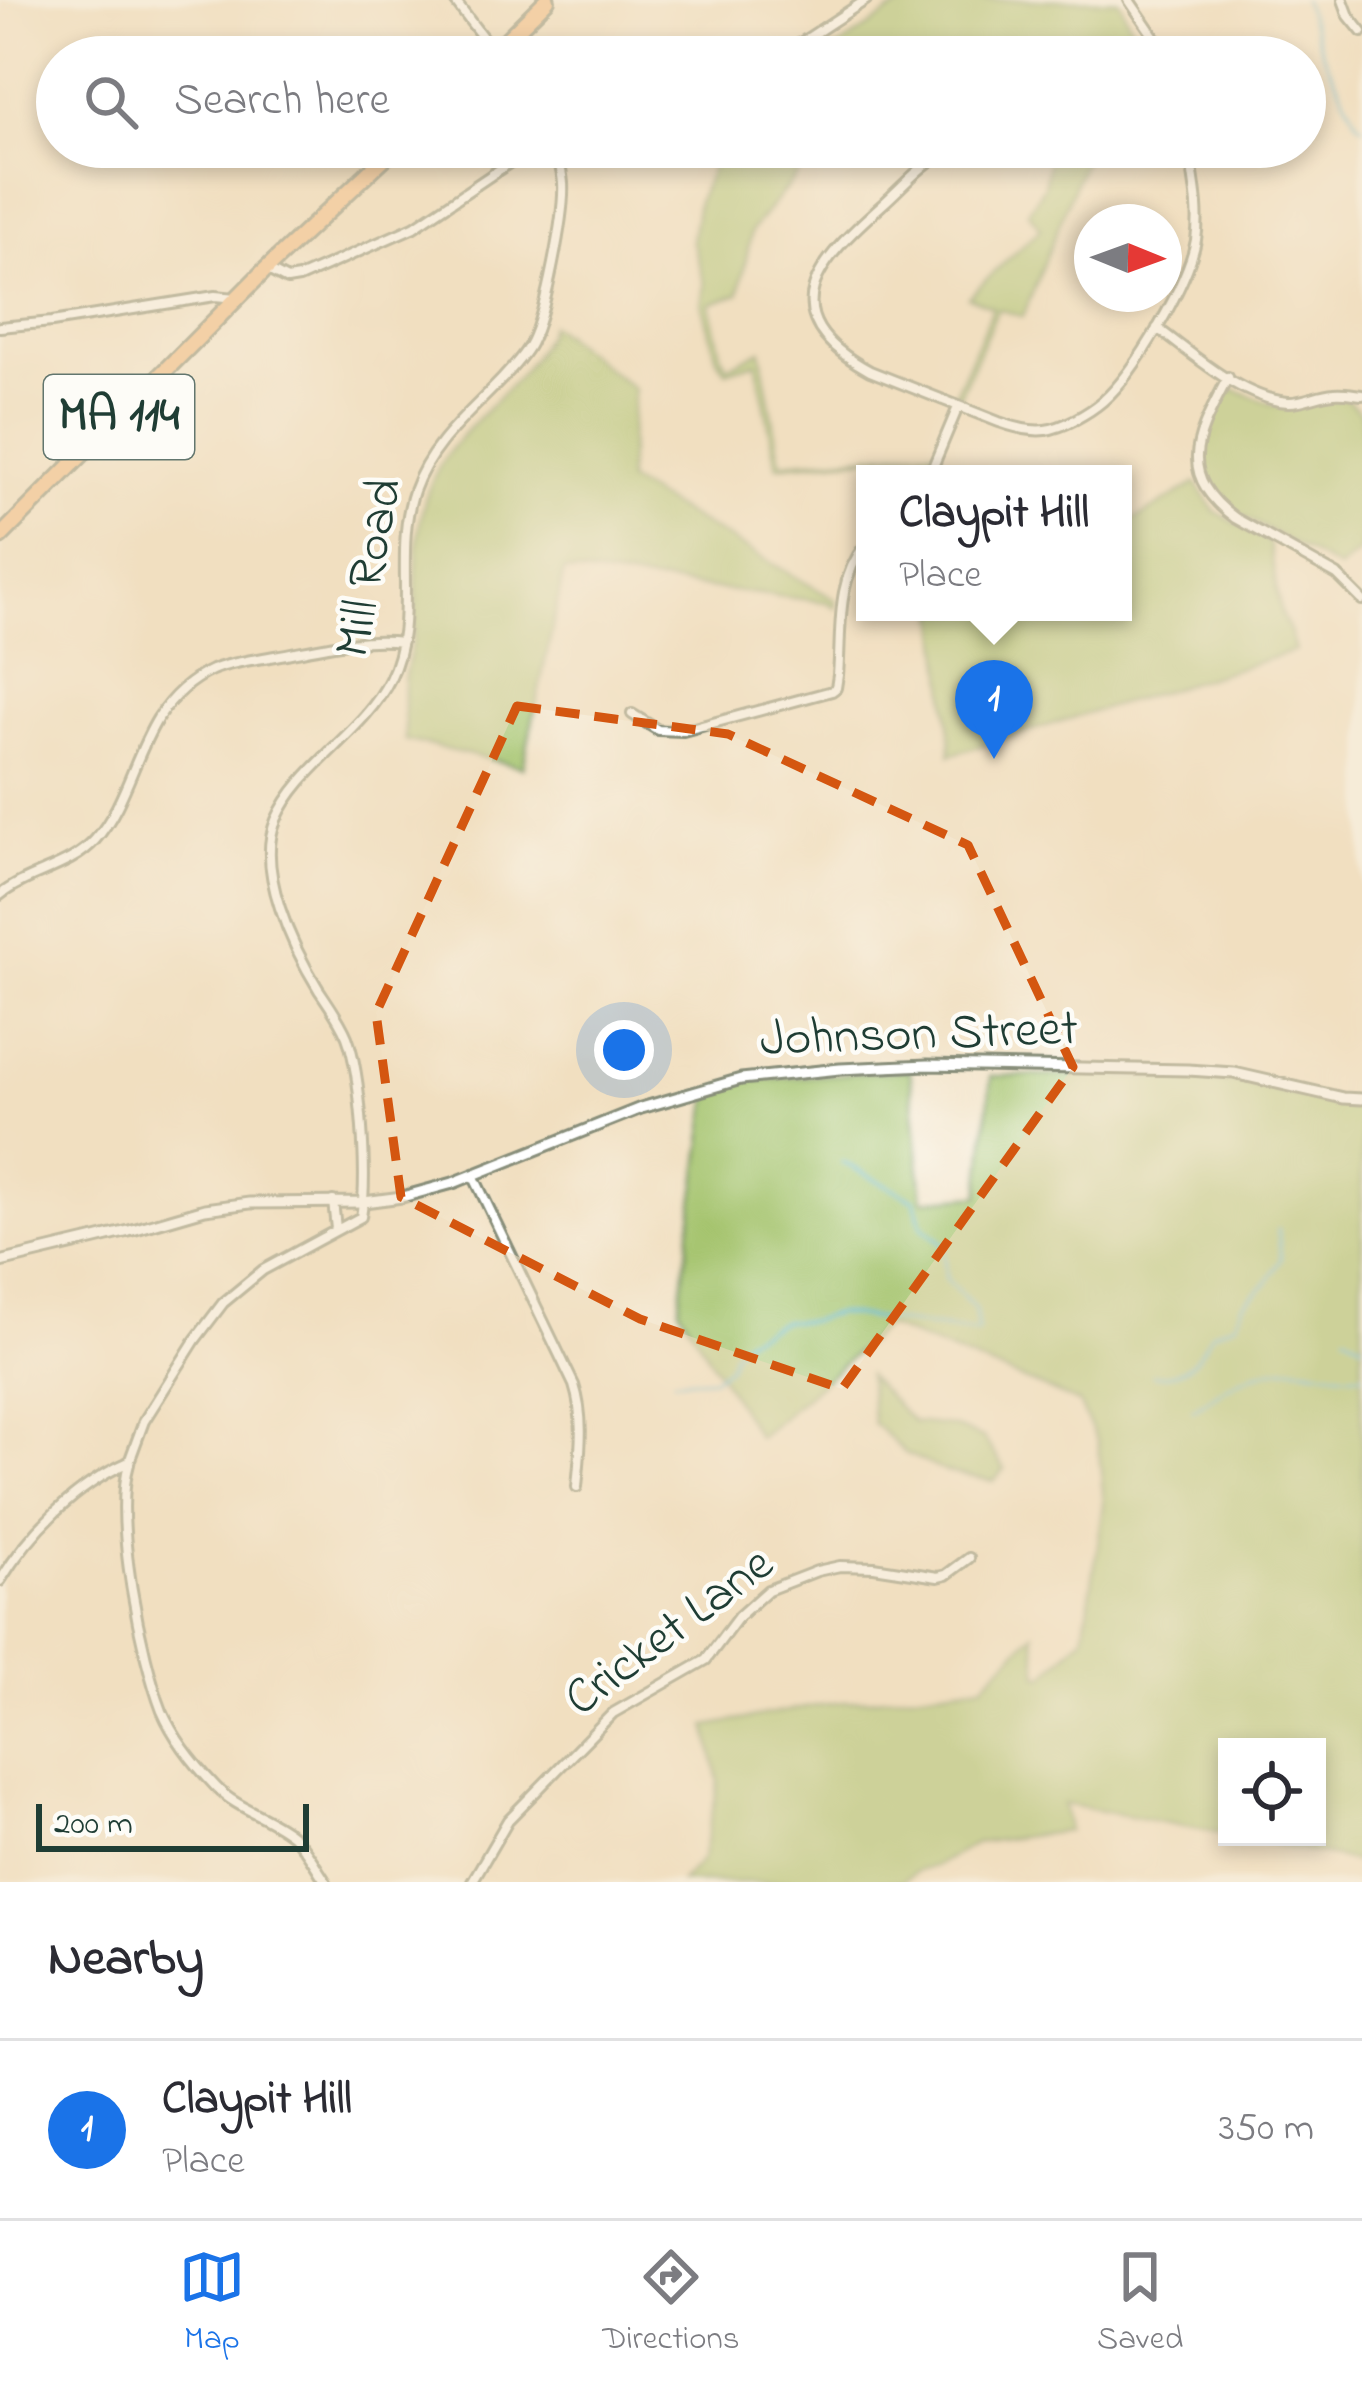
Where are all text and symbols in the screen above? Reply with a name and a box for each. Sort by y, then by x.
search box [36,36,1326,168]
icon: search [78,69,144,135]
text: Search here [174,69,390,135]
north arrow [1074,204,1182,312]
road number: MA 114 [44,375,194,459]
popup [856,465,1132,621]
street label: Mill Road [317,472,425,664]
text: Claypit Hill [899,482,1089,548]
text: Place [899,548,982,605]
pin: 1 [955,660,1033,759]
street label: Johnson Street [759,993,1079,1079]
your location [594,1020,654,1080]
street label: Cricket Lane [550,1529,791,1737]
map controls [1218,1738,1326,1846]
button: locate [1218,1738,1326,1846]
scale bar [36,1798,309,1851]
text: 200 m [54,1801,133,1849]
text: Nearby [48,1923,204,1998]
text: Claypit Hill [162,2068,352,2134]
text: 1 [81,2101,93,2158]
text: 350 m [1219,2101,1314,2158]
text: Place [162,2134,245,2191]
tab: Map [179,2244,245,2364]
tab: Directions [602,2244,740,2364]
tab: Saved [1097,2244,1183,2364]

